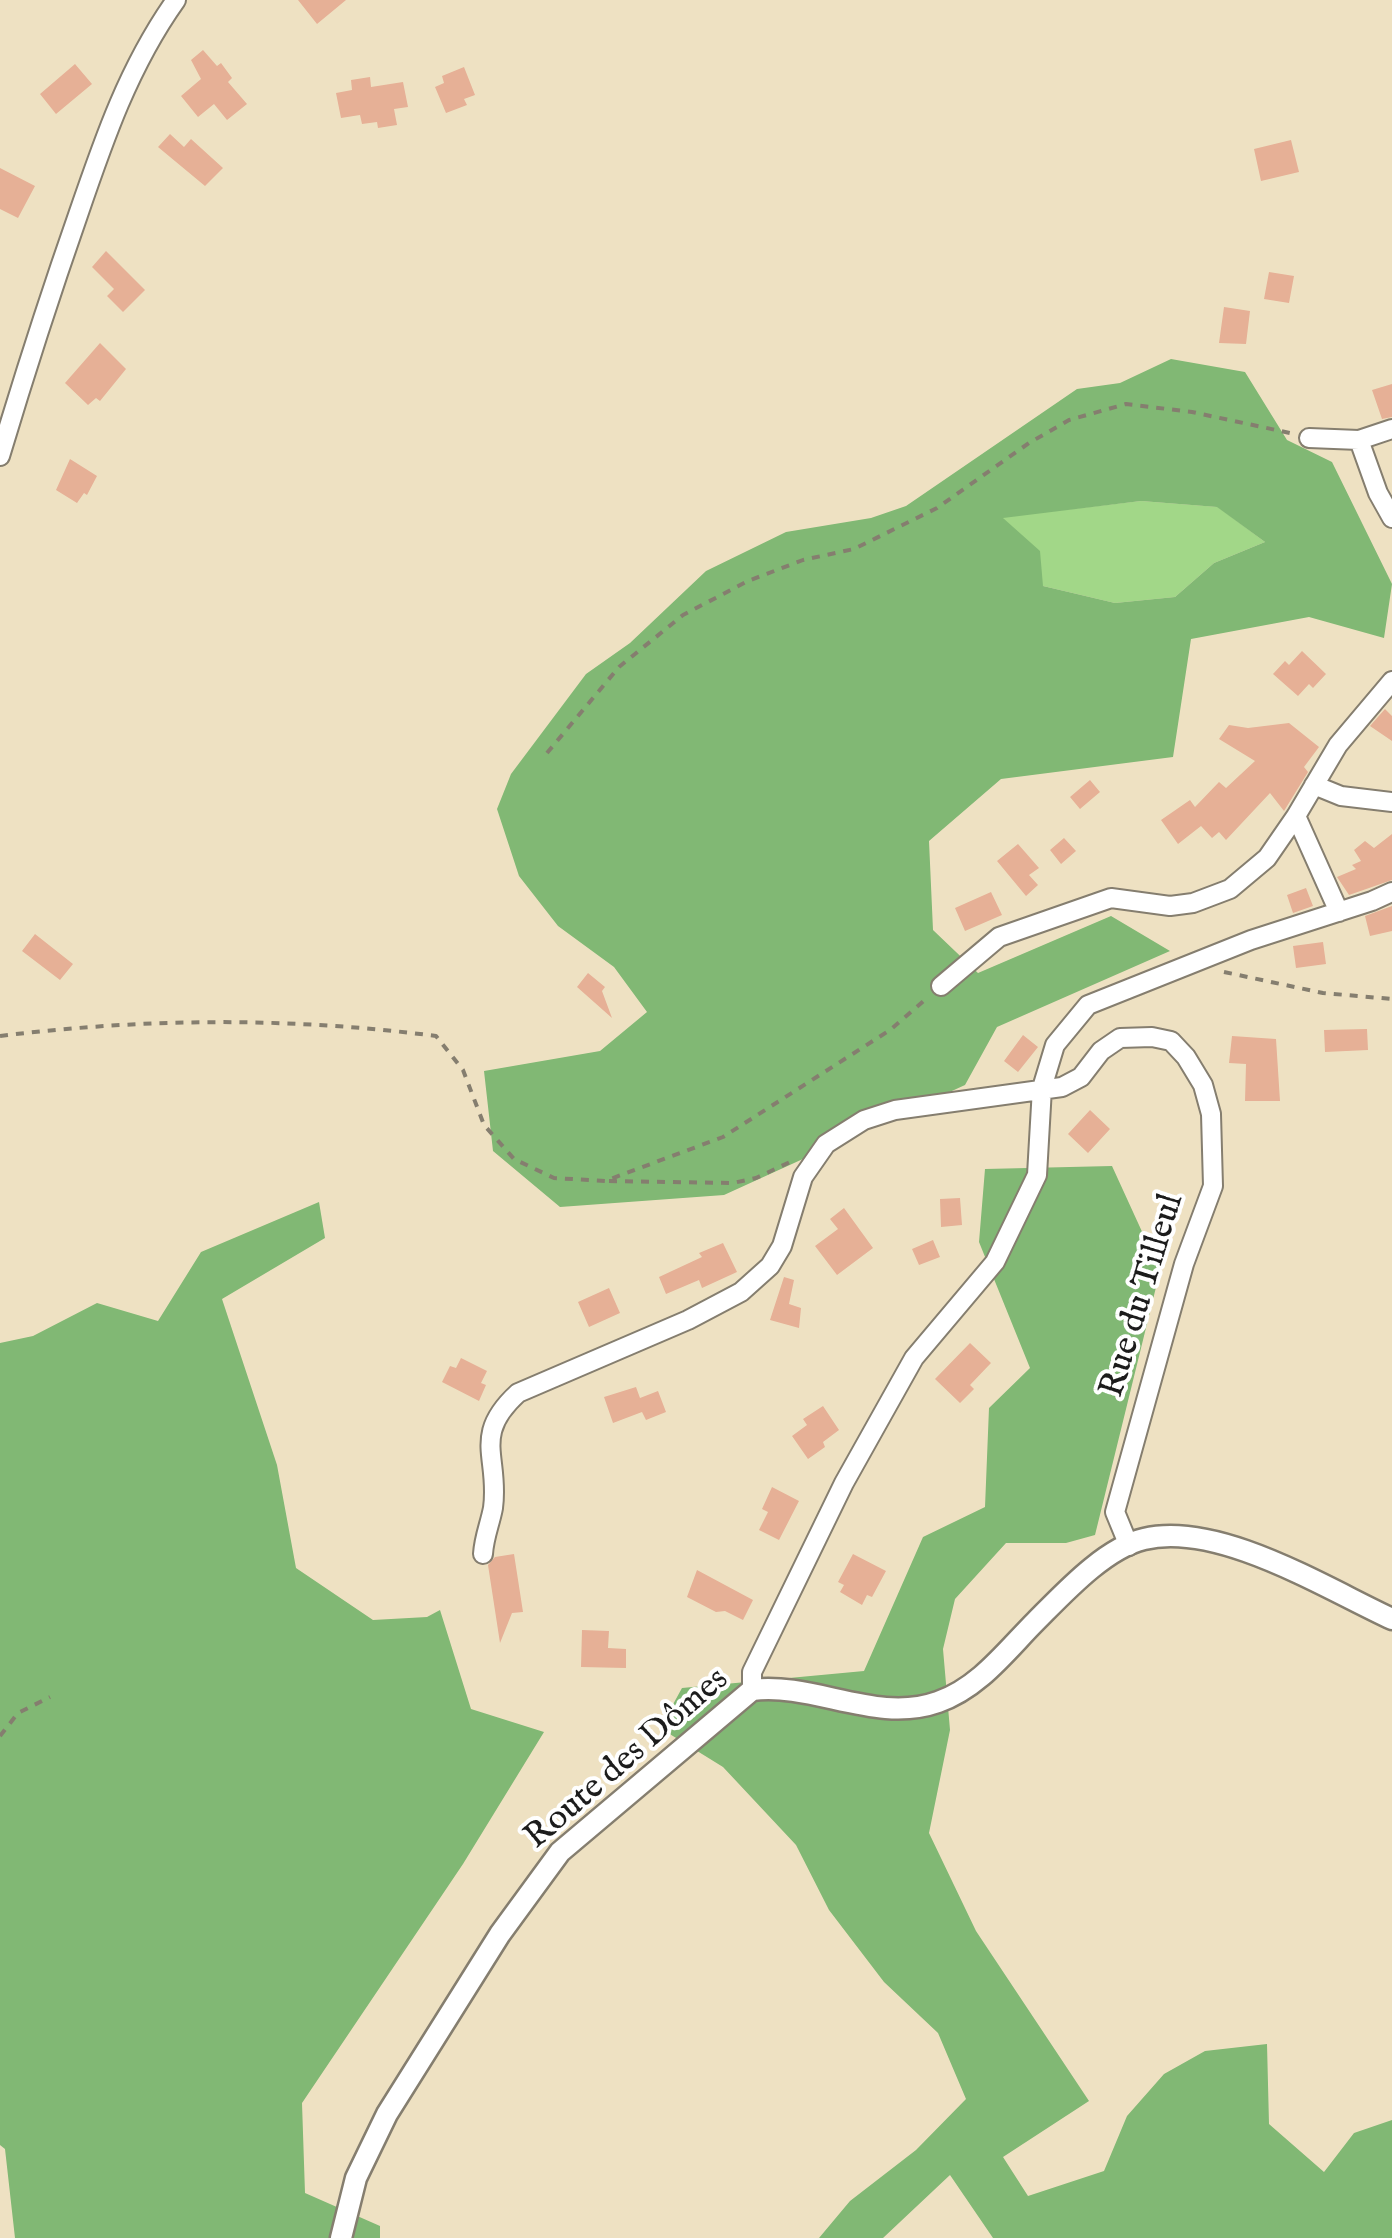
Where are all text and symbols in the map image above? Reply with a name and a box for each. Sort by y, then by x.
street label: Rue du Tilleul [1093,1189,1195,1403]
street label: Route des Dômes [518,1660,738,1860]

